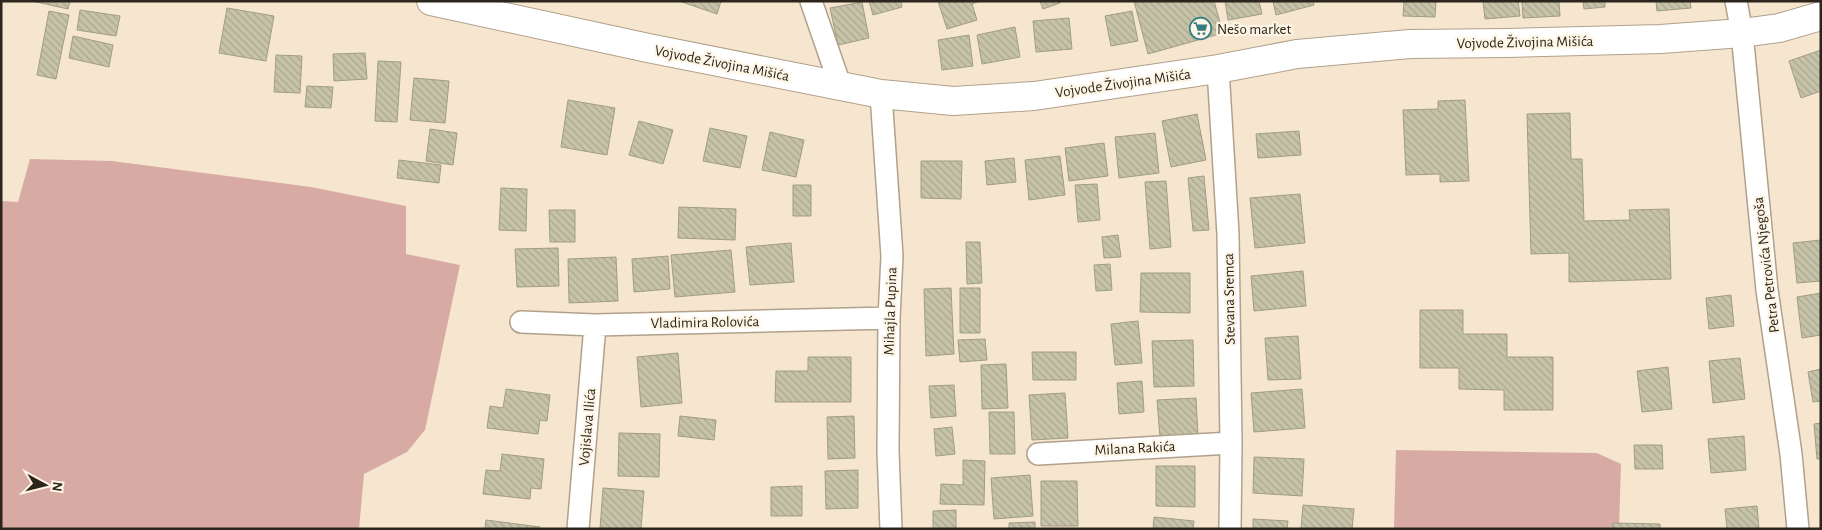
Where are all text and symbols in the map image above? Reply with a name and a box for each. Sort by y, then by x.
supermarket icon: Nešo market [1189,17,1213,41]
place label: Nešo market [1217,22,1291,37]
street label: Vojvode Živojina Mišića [1456,33,1594,51]
street label: Vojvode Živojina Mišića [653,42,791,84]
street label: Vojvode Živojina Mišića [1054,66,1192,100]
street label: Petra Petrovića Njegoša [1751,196,1782,334]
street label: Stevana Sremca [1221,253,1238,345]
street label: Mihajla Pupina [881,266,900,355]
street label: Vladimira Rolovića [651,314,759,331]
street label: Vojislava Ilića [577,387,598,467]
street label: Milana Rakića [1094,439,1176,458]
north arrow [20,460,70,510]
text: N [49,481,64,492]

